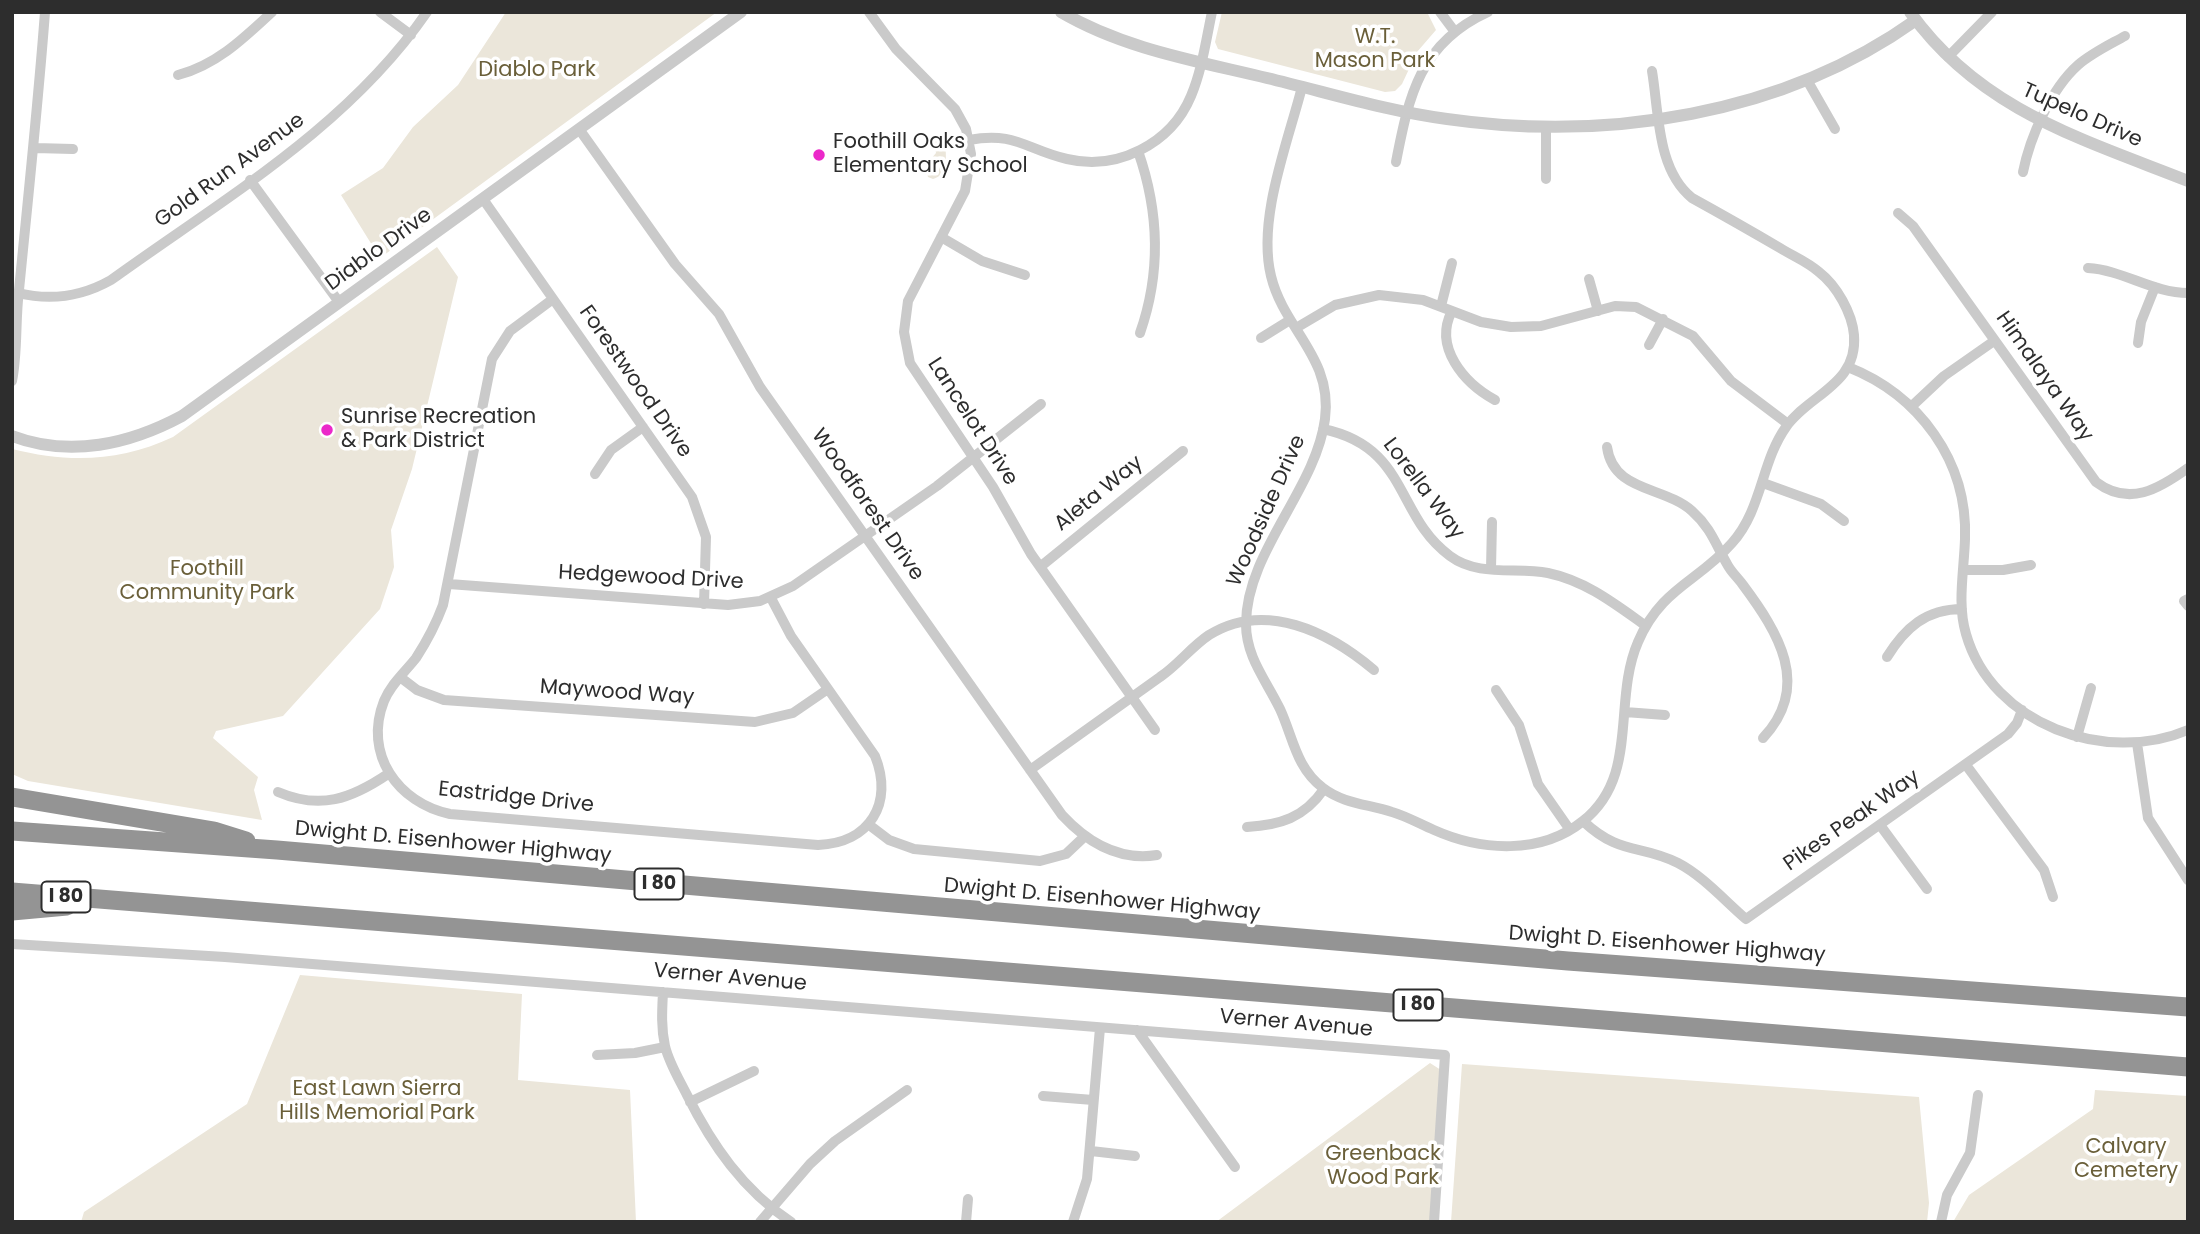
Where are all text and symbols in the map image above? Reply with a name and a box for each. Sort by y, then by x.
park label: W.T. Mason Park [1315,25,1435,75]
park label: Diablo Park [478,58,596,84]
street label: Tupelo Drive [2018,78,2146,154]
street label: Gold Run Avenue [150,108,310,234]
place label: Foothill Oaks Elementary School [833,130,1028,180]
marker: Foothill Oaks Elementary School [811,147,827,163]
street label: Diablo Drive [321,203,437,297]
street label: Forestwood Drive [573,301,697,463]
street label: Himalaya Way [1990,307,2098,447]
street label: Lancelot Drive [921,354,1023,490]
place label: Sunrise Recreation & Park District [341,405,536,455]
marker: Sunrise Recreation & Park District [319,422,335,438]
street label: Woodforest Drive [805,424,929,586]
street label: Woodside Drive [1222,431,1312,591]
street label: Lorella Way [1377,433,1469,545]
street label: Aleta Way [1050,451,1148,537]
park label: Foothill Community Park [119,557,295,607]
street label: Hedgewood Drive [558,561,744,595]
street label: Maywood Way [539,675,695,711]
street label: Pikes Peak Way [1779,765,1925,877]
street label: Eastridge Drive [437,777,595,819]
street label: Dwight D. Eisenhower Highway [294,817,612,869]
road number: I 80 [634,869,684,900]
street label: Dwight D. Eisenhower Highway [943,874,1261,926]
road number: I 80 [42,882,90,912]
street label: Dwight D. Eisenhower Highway [1508,921,1826,969]
street label: Verner Avenue [652,959,808,997]
road number: I 80 [1394,990,1442,1021]
street label: Verner Avenue [1218,1005,1374,1043]
park label: East Lawn Sierra Hills Memorial Park [279,1077,475,1127]
park label: Calvary Cemetery [2074,1135,2178,1185]
park label: Greenback Wood Park [1325,1142,1441,1192]

